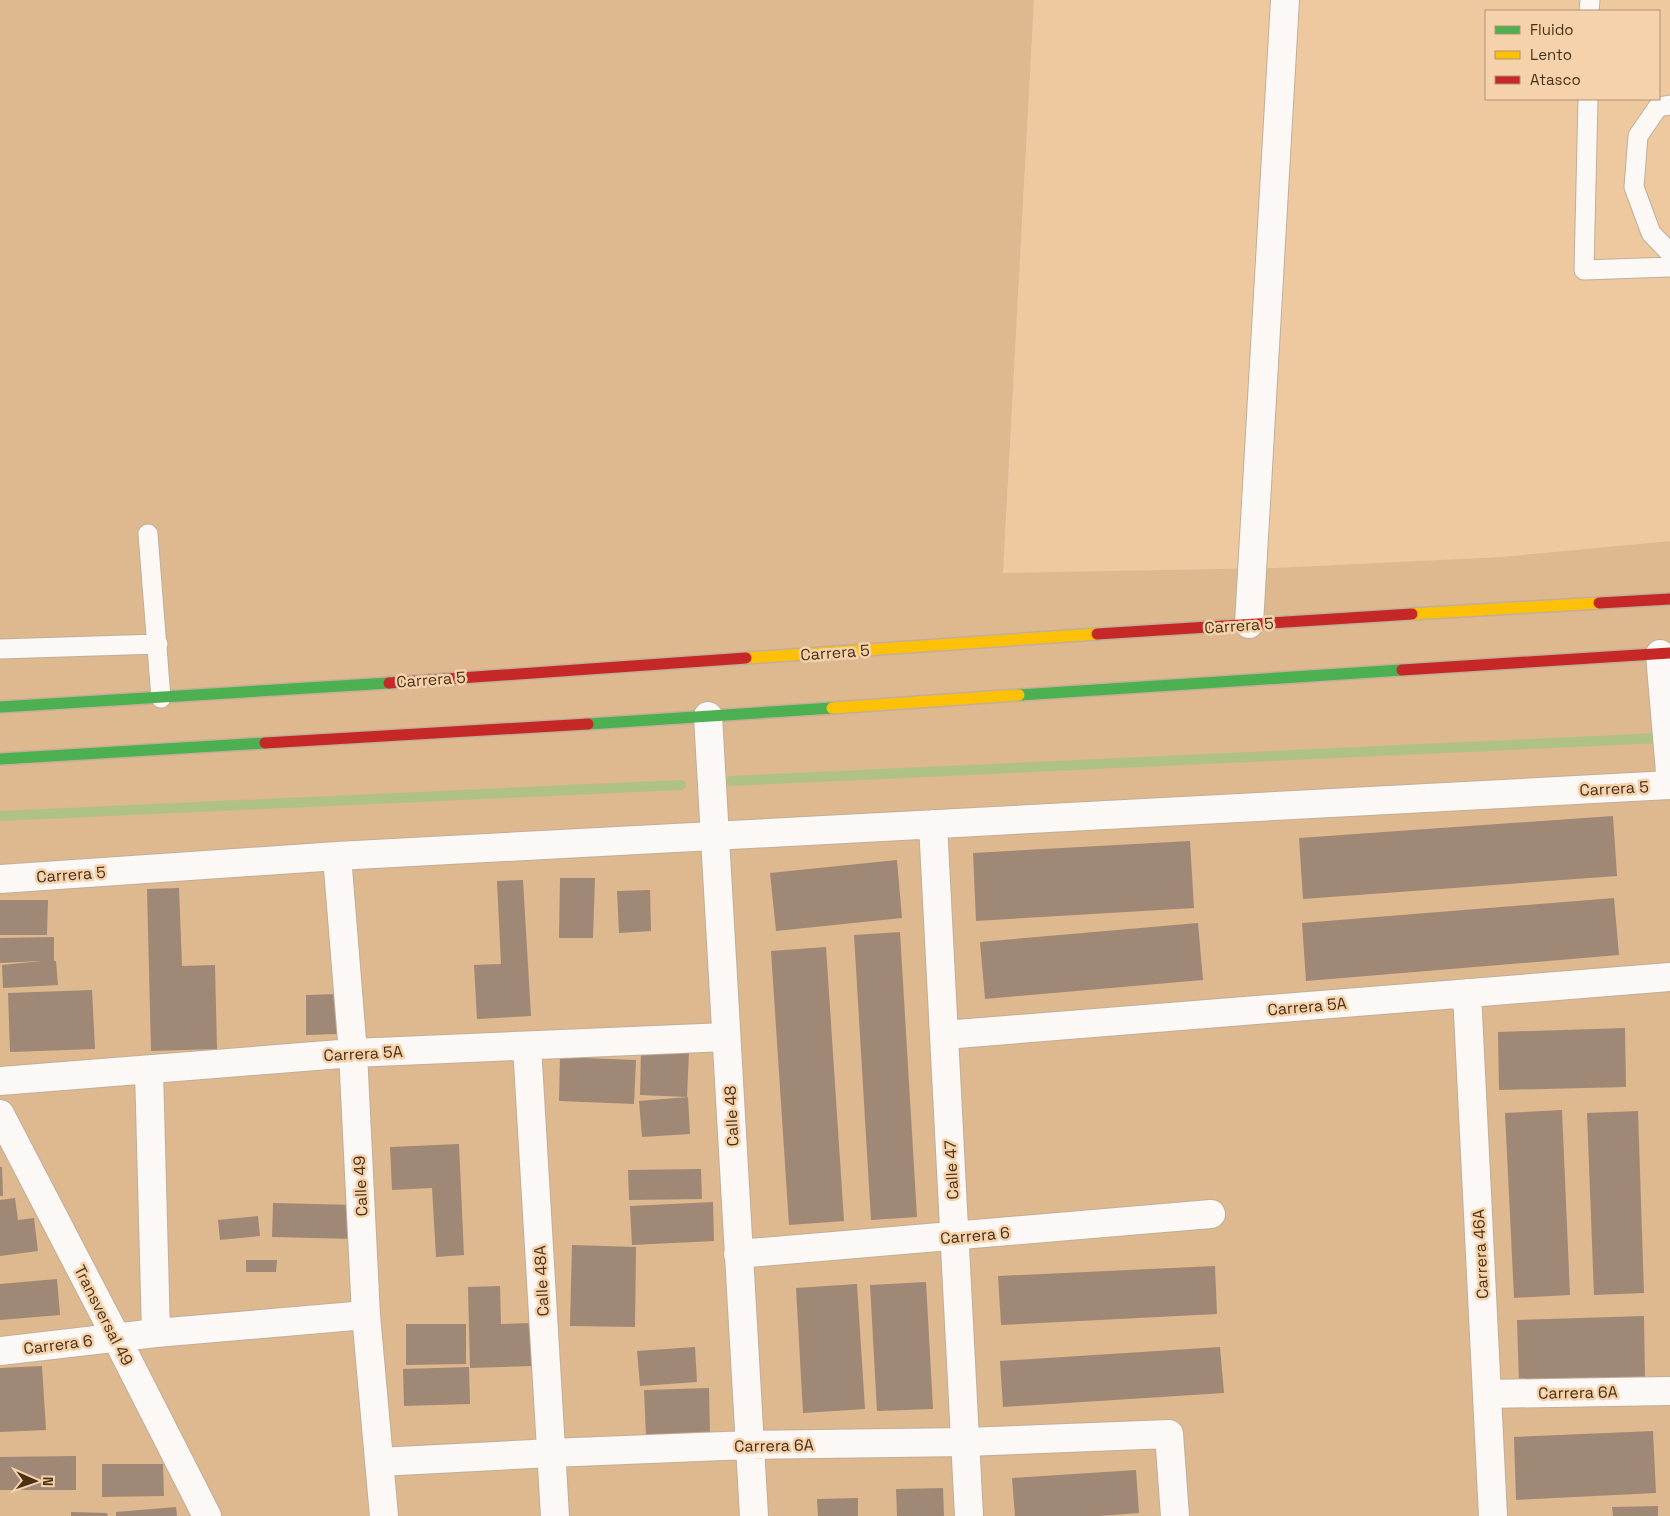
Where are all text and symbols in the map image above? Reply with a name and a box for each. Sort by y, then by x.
legend [1485,10,1660,100]
text: Fluido [1530,20,1574,39]
text: Lento [1530,45,1572,64]
text: Atasco [1530,70,1581,89]
street label: Carrera 5 [1204,613,1274,638]
street label: Carrera 5 [800,640,870,665]
street label: Carrera 5 [396,667,466,692]
street label: Carrera 5 [1579,776,1649,801]
street label: Carrera 5 [36,862,106,887]
street label: Carrera 5A [1267,993,1348,1020]
street label: Carrera 5A [323,1041,403,1066]
street label: Calle 48 [719,1085,744,1147]
street label: Calle 47 [939,1140,964,1200]
street label: Calle 49 [348,1155,373,1217]
street label: Carrera 46A [1468,1209,1493,1299]
street label: Carrera 6 [939,1222,1011,1249]
street label: Calle 48A [529,1245,554,1317]
street label: Transversal 49 [69,1261,138,1369]
street label: Carrera 6 [22,1330,94,1359]
street label: Carrera 6A [1538,1381,1618,1404]
street label: Carrera 6A [734,1434,814,1457]
north arrow [10,1456,60,1506]
text: N [39,1476,57,1486]

